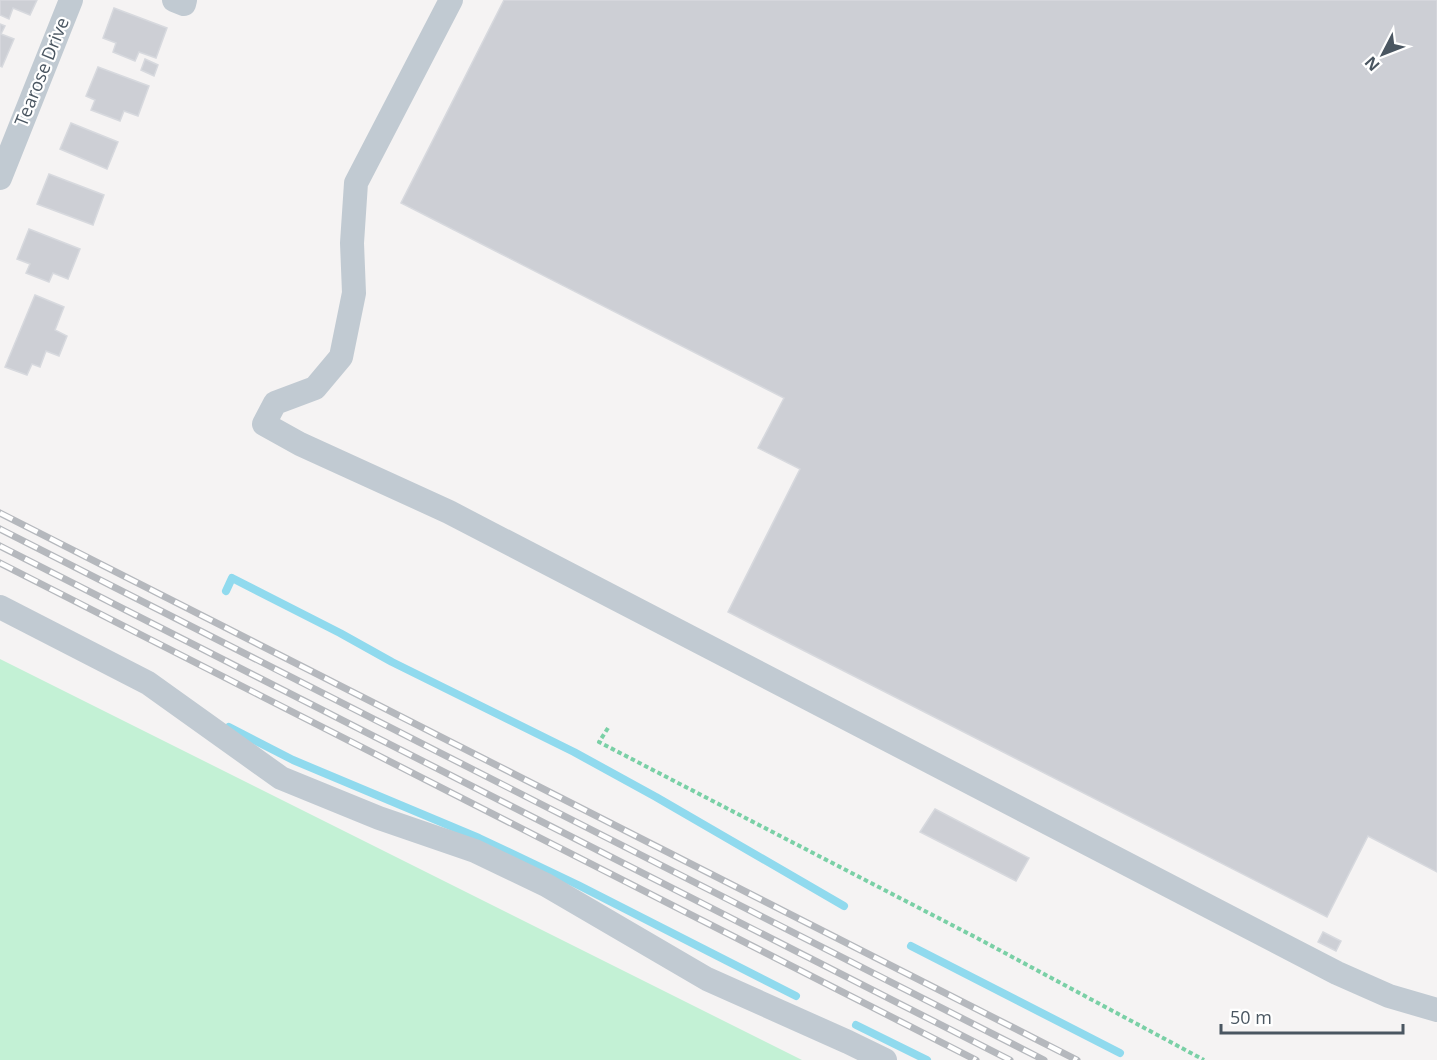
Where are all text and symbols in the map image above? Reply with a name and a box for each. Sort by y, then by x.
street label: Tearose Drive [8,14,74,130]
north arrow [1353,24,1413,84]
text: N [1359,52,1384,76]
scale bar [1221,997,1402,1035]
text: 50 m [1230,1005,1272,1029]

